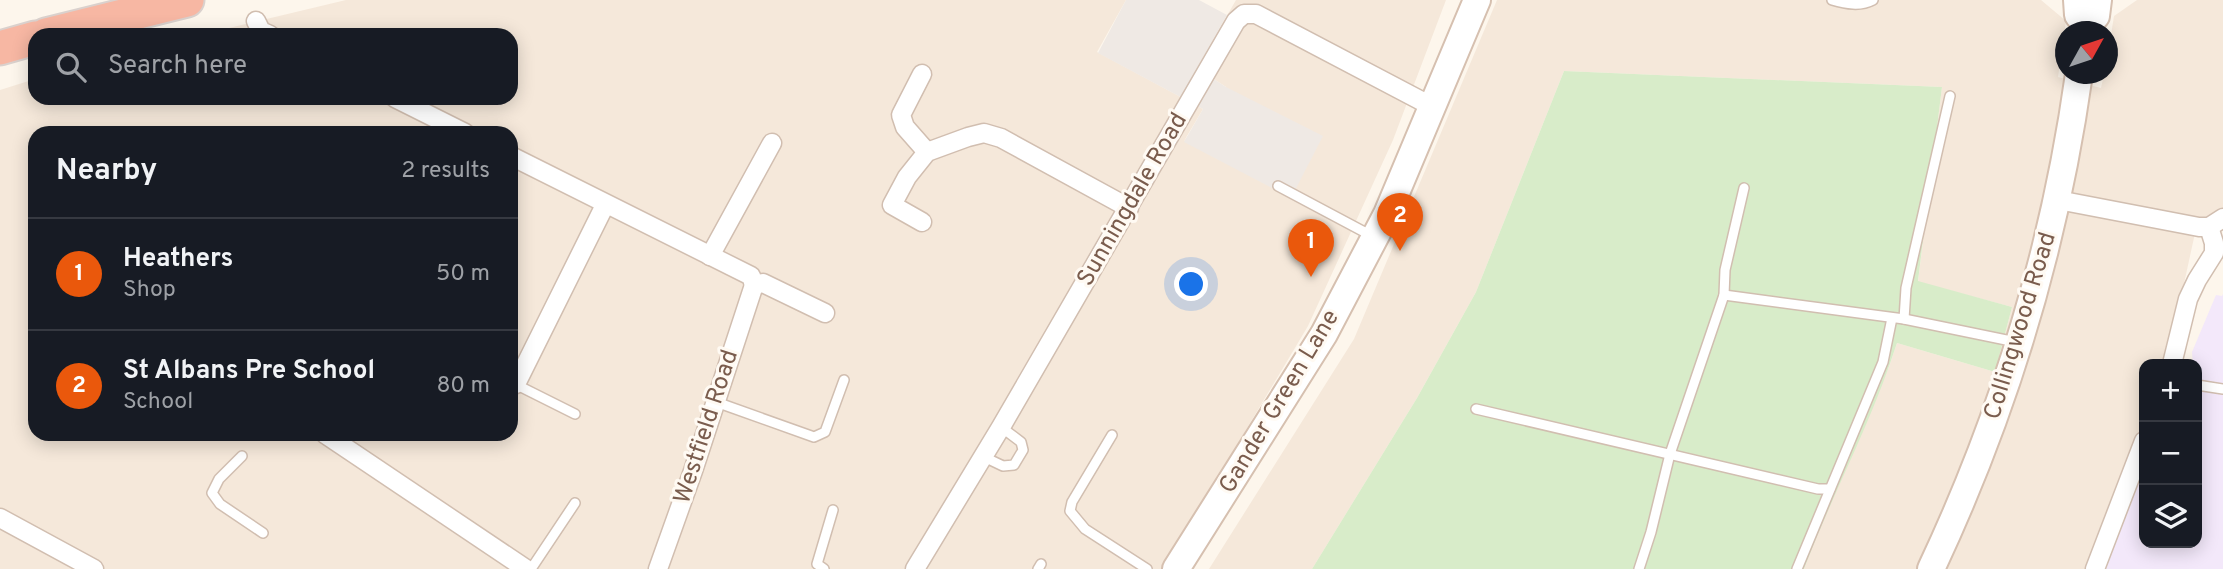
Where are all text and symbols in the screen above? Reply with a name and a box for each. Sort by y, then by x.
north arrow [2055,21,2118,84]
search box [28,28,518,105]
icon: search [52,48,90,86]
text: Search here [108,50,247,83]
street label: Sunningdale Road [1071,108,1195,292]
text: Nearby [56,153,157,190]
text: 2 results [401,157,490,186]
pin: 2 [1377,193,1423,251]
pin: 1 [1288,219,1334,277]
street label: Collingwood Road [1978,229,2064,423]
text: Heathers [123,243,233,276]
text: 1 [74,260,84,289]
text: 50 m [436,260,490,289]
your location [1174,267,1208,301]
text: Shop [123,276,176,305]
street label: Gander Green Lane [1213,305,1347,499]
street label: Westfield Road [668,346,746,508]
text: St Albans Pre School [123,355,375,388]
map controls [2139,359,2202,548]
button: + [2139,359,2202,422]
text: 2 [72,372,86,401]
text: 80 m [437,372,490,401]
text: School [123,388,193,417]
button: − [2139,422,2202,485]
button: layers [2139,485,2202,548]

